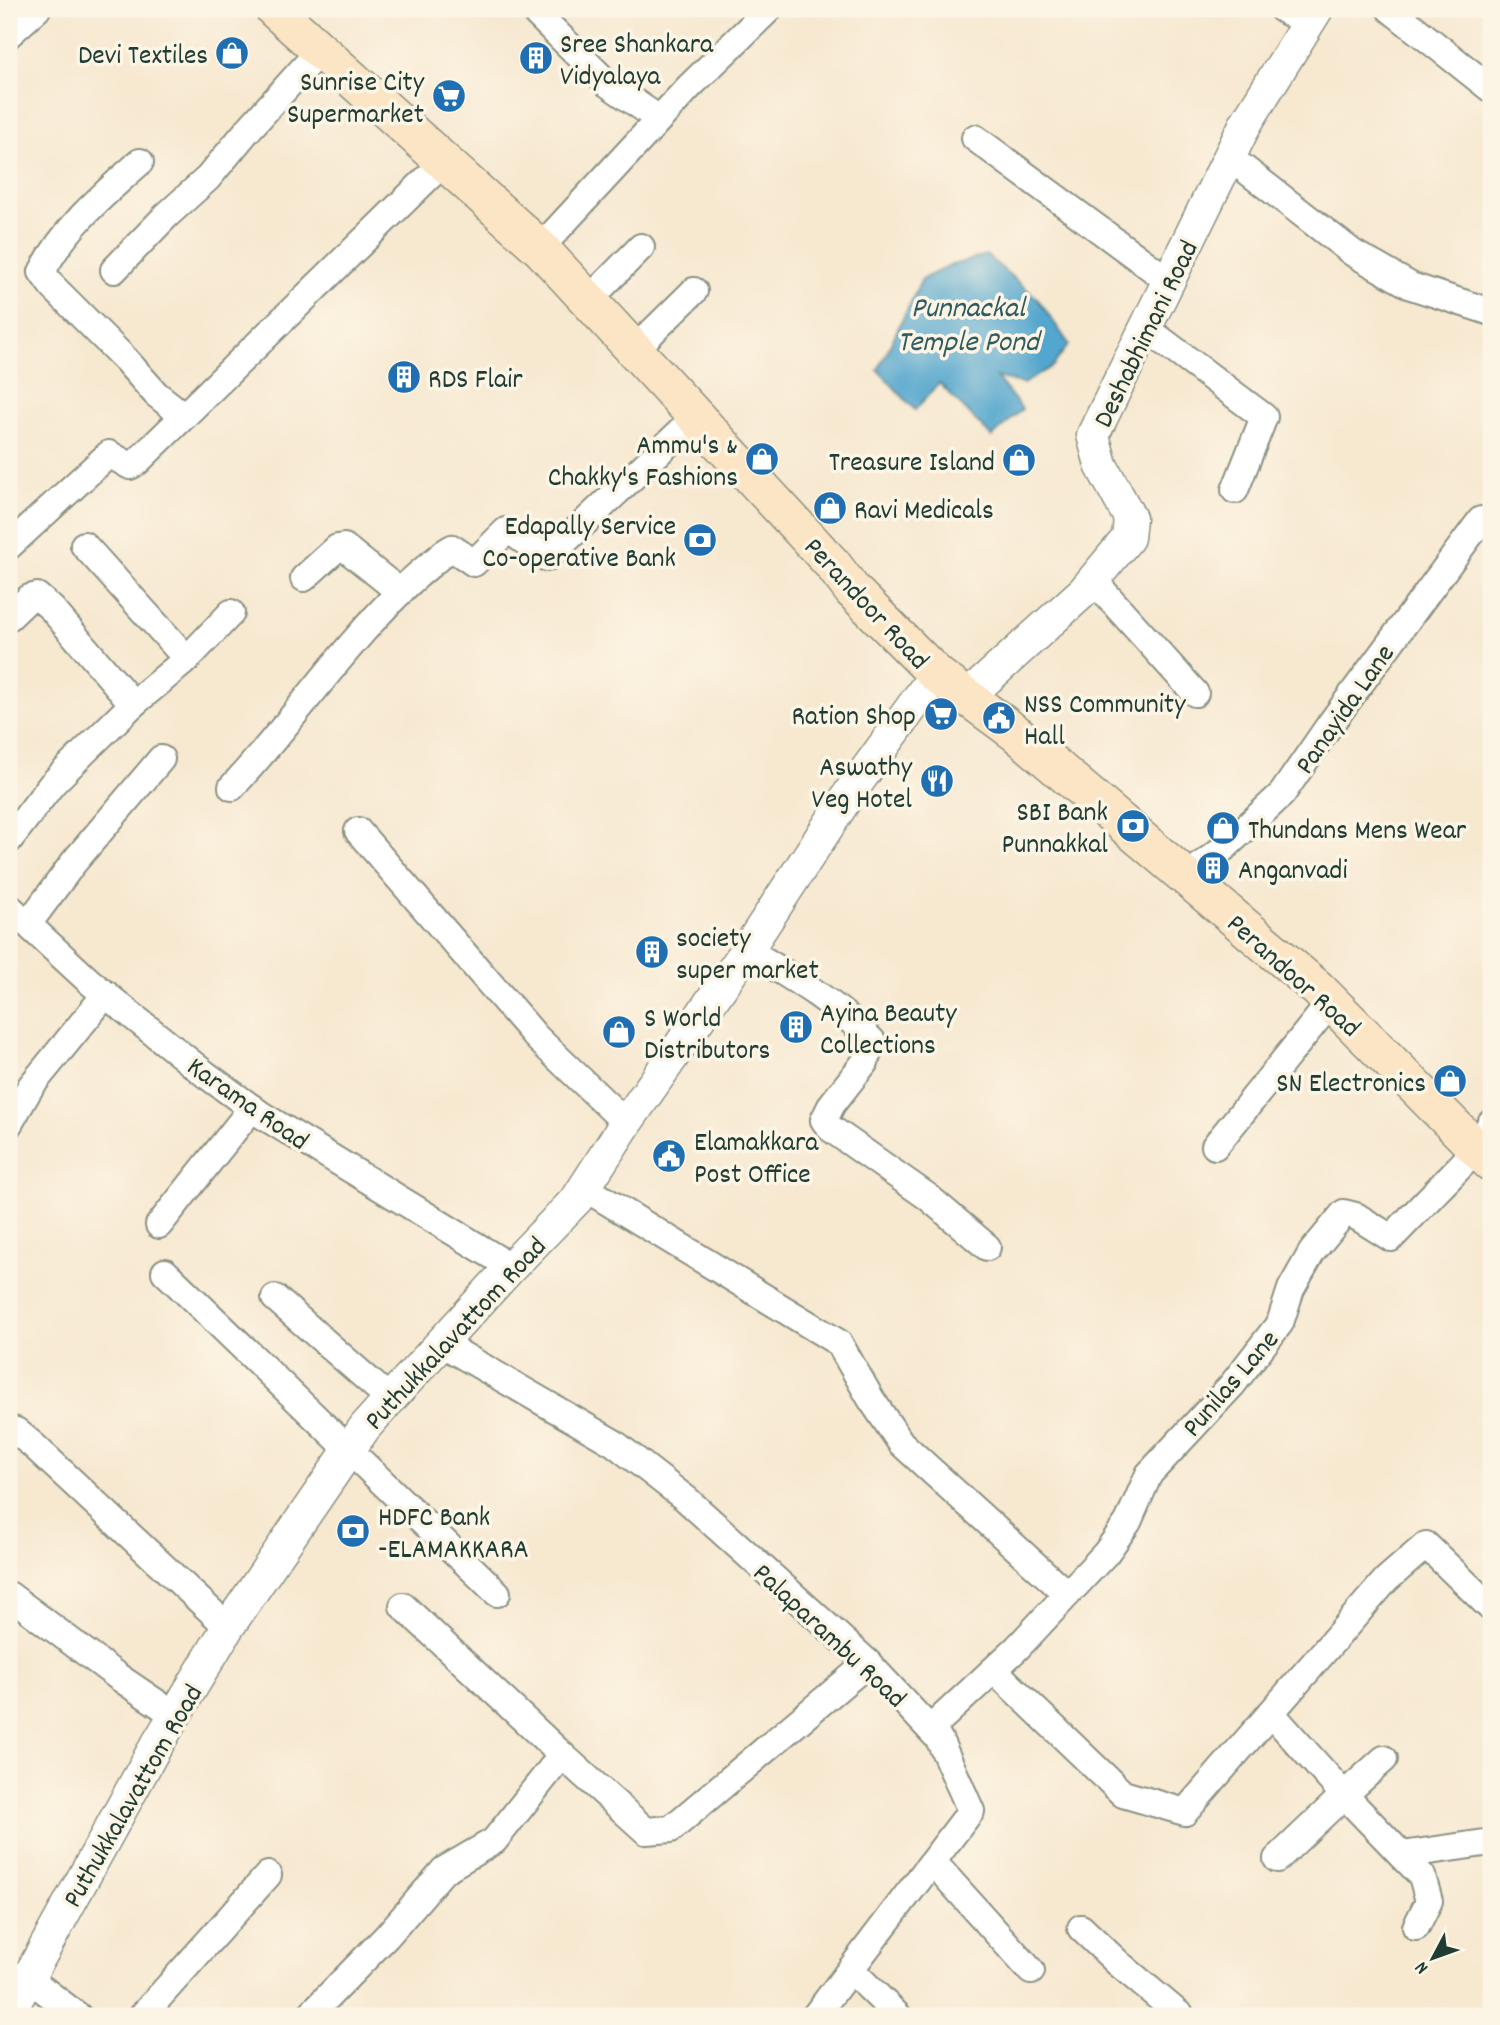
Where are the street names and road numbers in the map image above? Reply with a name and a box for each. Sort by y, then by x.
street label: Deshabhimani Road [1086,235,1211,436]
street label: Perandoor Road [792,530,936,681]
street label: Panayida Lane [1287,638,1407,784]
street label: Perandoor Road [1216,906,1368,1049]
street label: Karama Road [177,1049,315,1163]
street label: Puthukkalavattom Road [357,1230,558,1441]
street label: Punilas Lane [1175,1323,1291,1448]
street label: Palaparambu Road [742,1556,913,1720]
street label: Puthukkalavattom Road [55,1678,216,1917]

